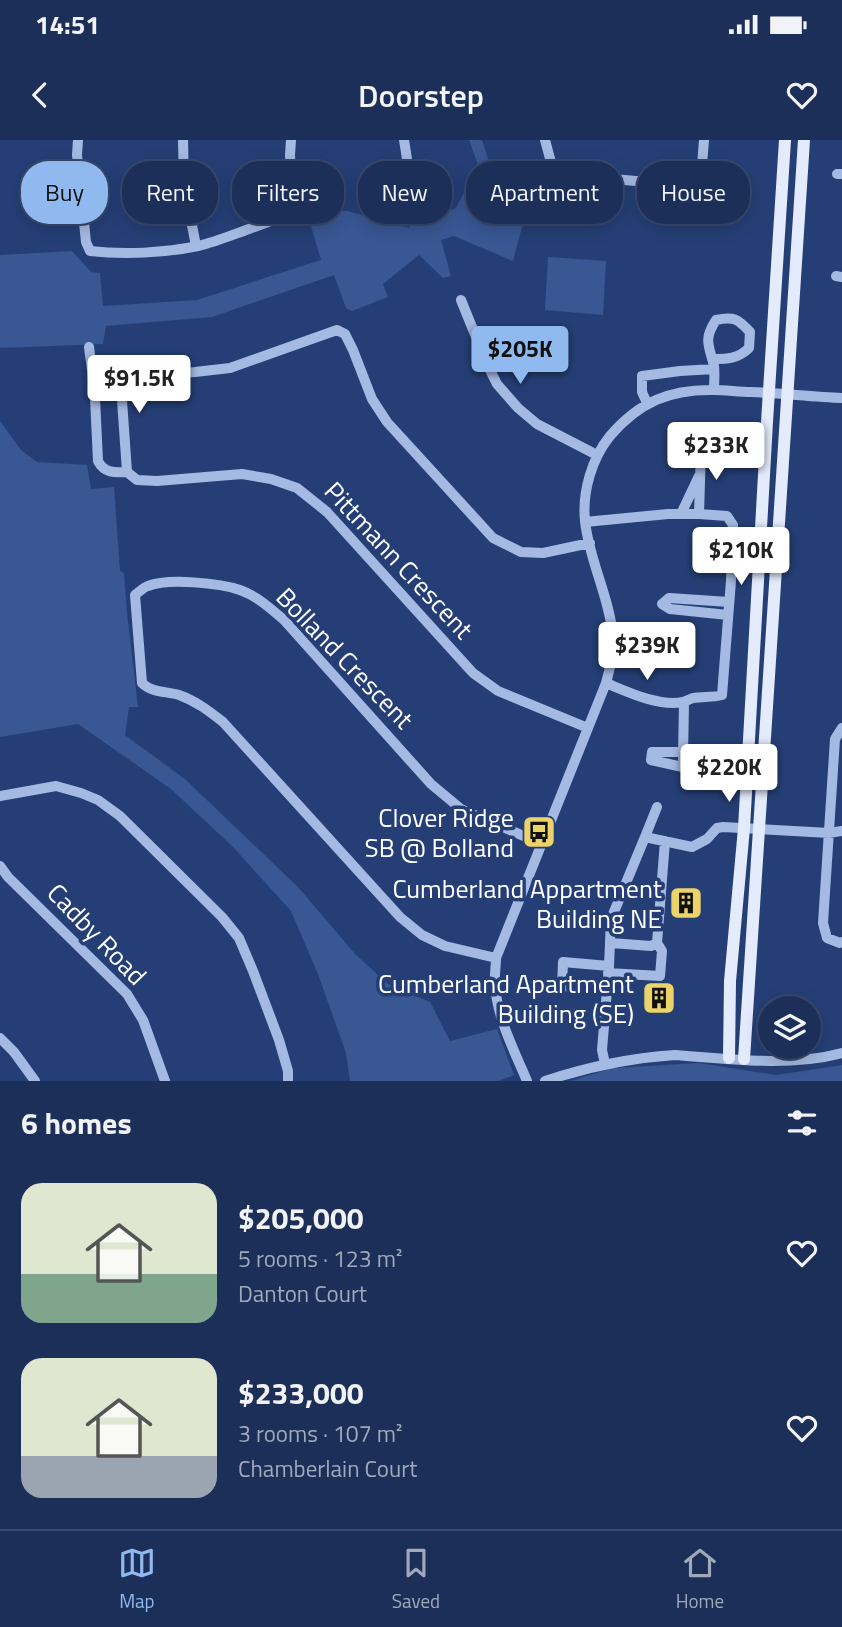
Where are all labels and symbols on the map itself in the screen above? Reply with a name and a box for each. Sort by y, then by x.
pin: $205K [471,327,569,386]
pin: $91.5K [82,356,196,415]
pin: $233K [667,422,765,482]
street label: Pittmann Crescent [315,472,483,648]
pin: $210K [692,528,790,587]
street label: Bolland Crescent [267,578,423,738]
pin: $239K [598,622,696,682]
pin: $220K [680,744,778,804]
place label: Clover Ridge SB @ Bolland [365,798,514,867]
bus stop icon: Clover Ridge SB @ Bolland [520,813,558,851]
place label: Cumberland Appartment Building NE [392,869,662,938]
street label: Cadby Road [38,874,156,994]
building icon: Cumberland Appartment Building NE [667,884,705,922]
place label: Cumberland Apartment Building (SE) [378,964,634,1033]
building icon: Cumberland Apartment Building (SE) [640,979,678,1017]

